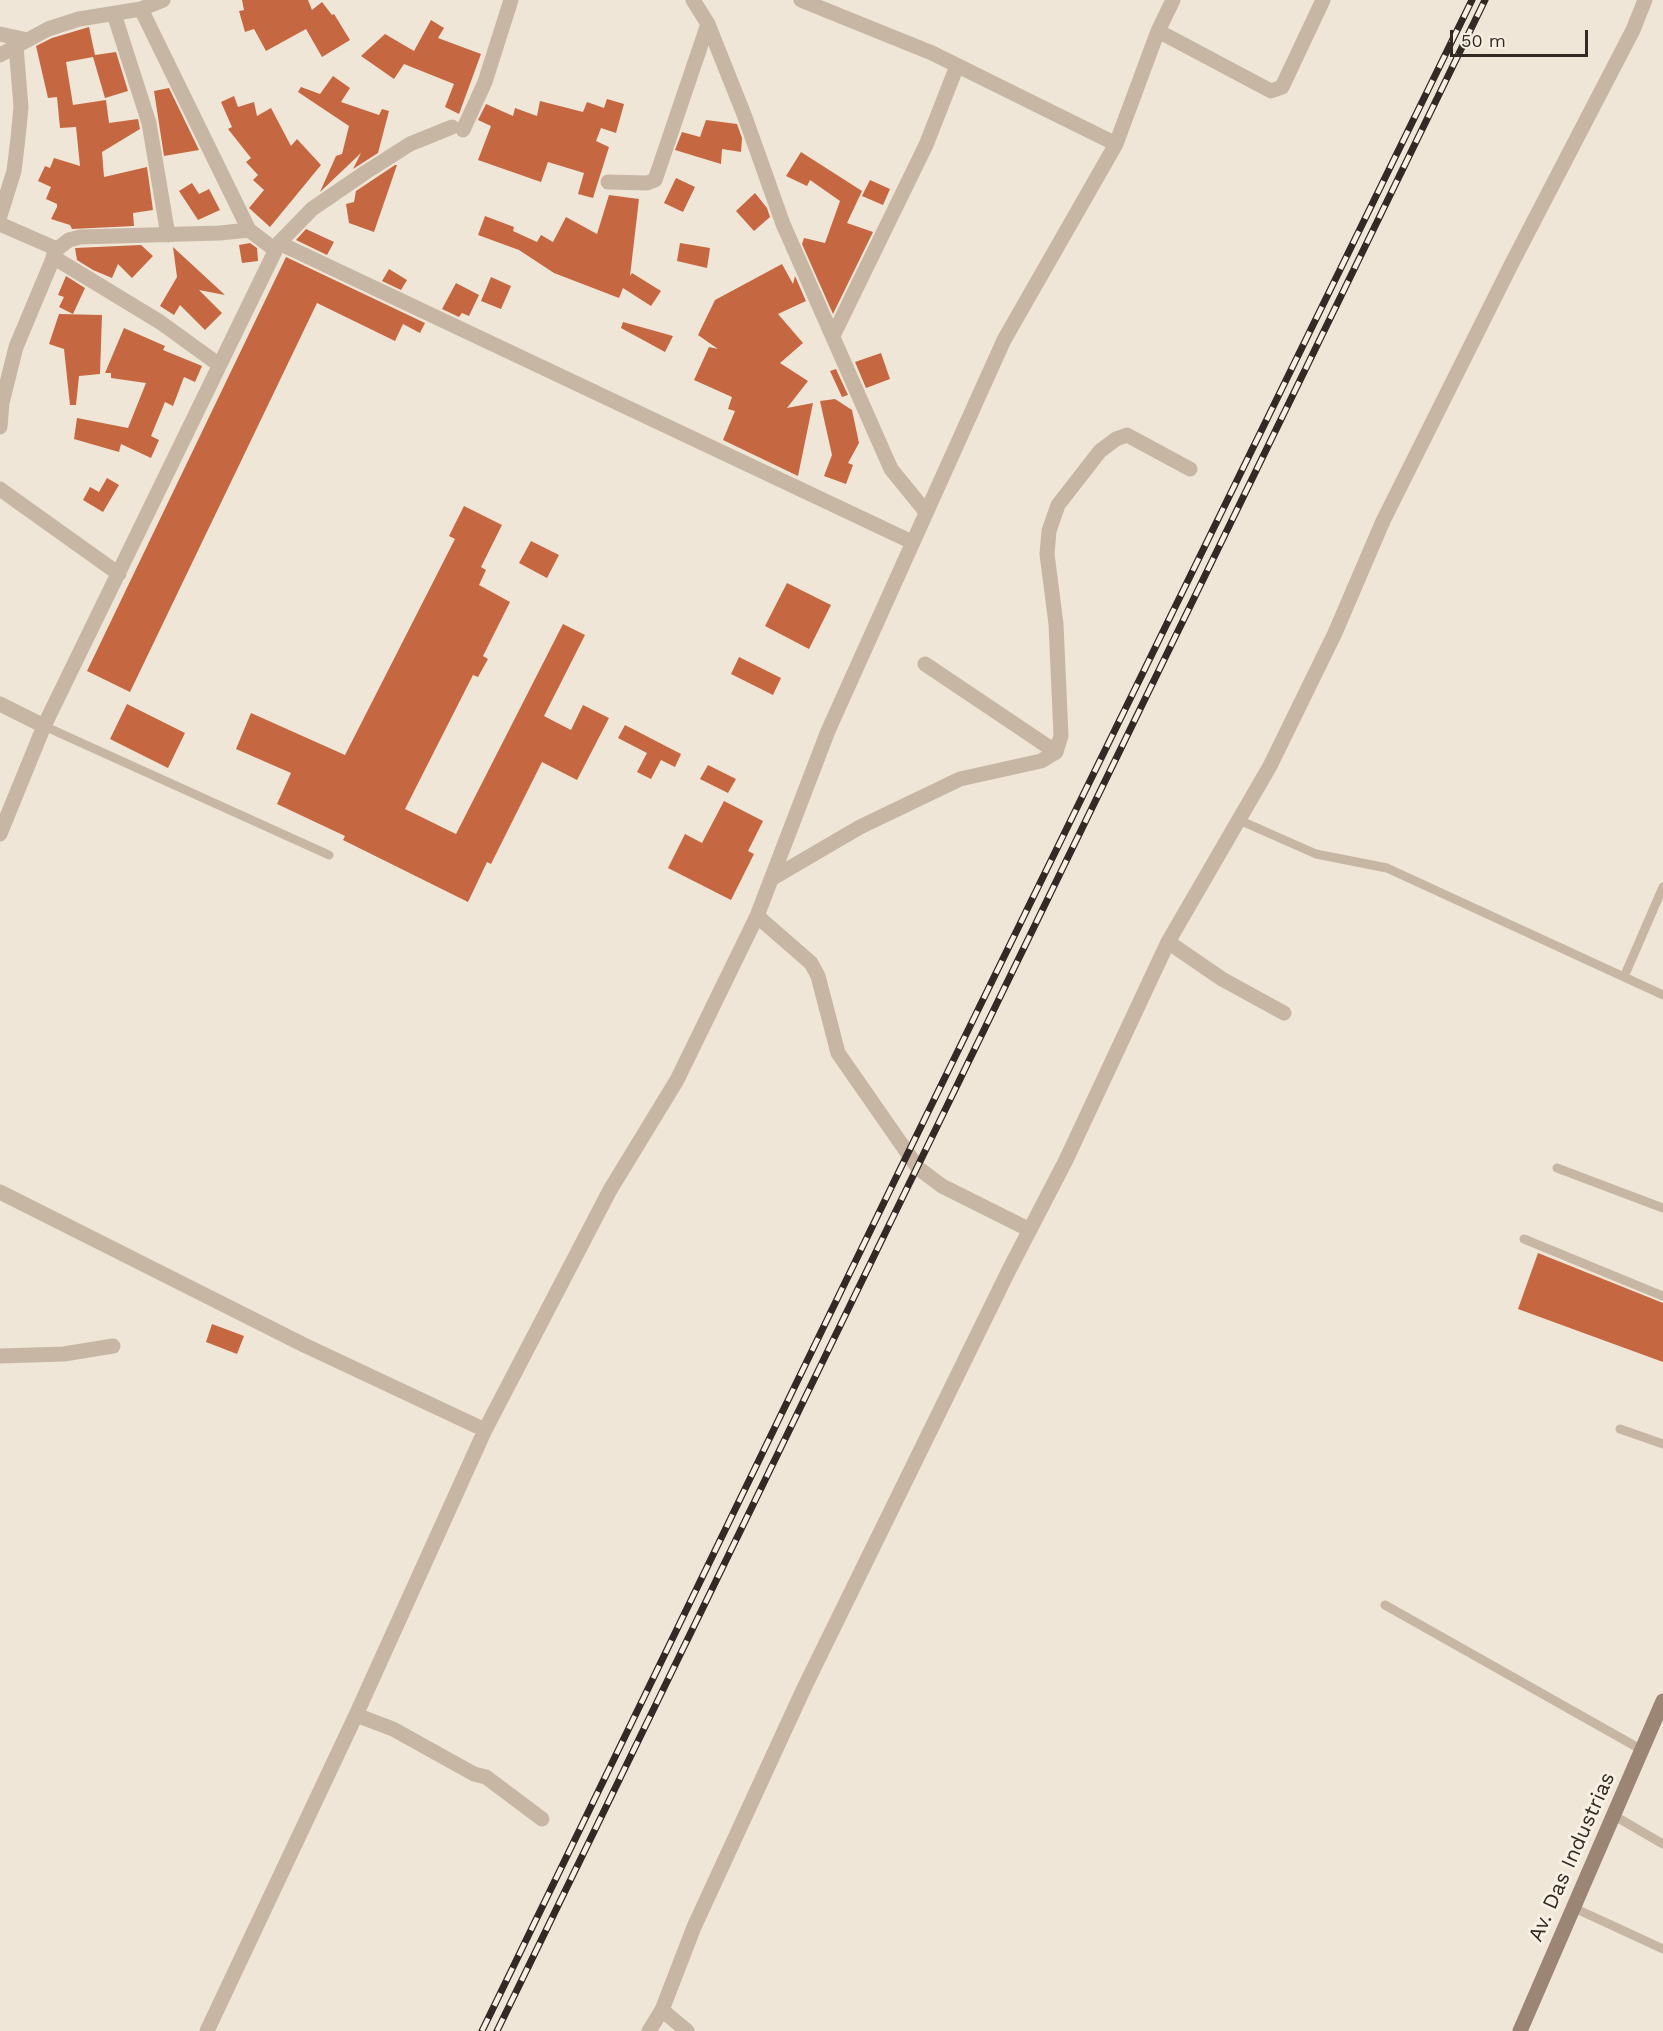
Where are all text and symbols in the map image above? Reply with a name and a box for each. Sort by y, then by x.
scale bar [1453,18,1591,56]
text: 50 m [1461,30,1506,51]
street label: Av. Das Industrias [1523,1768,1621,1946]

